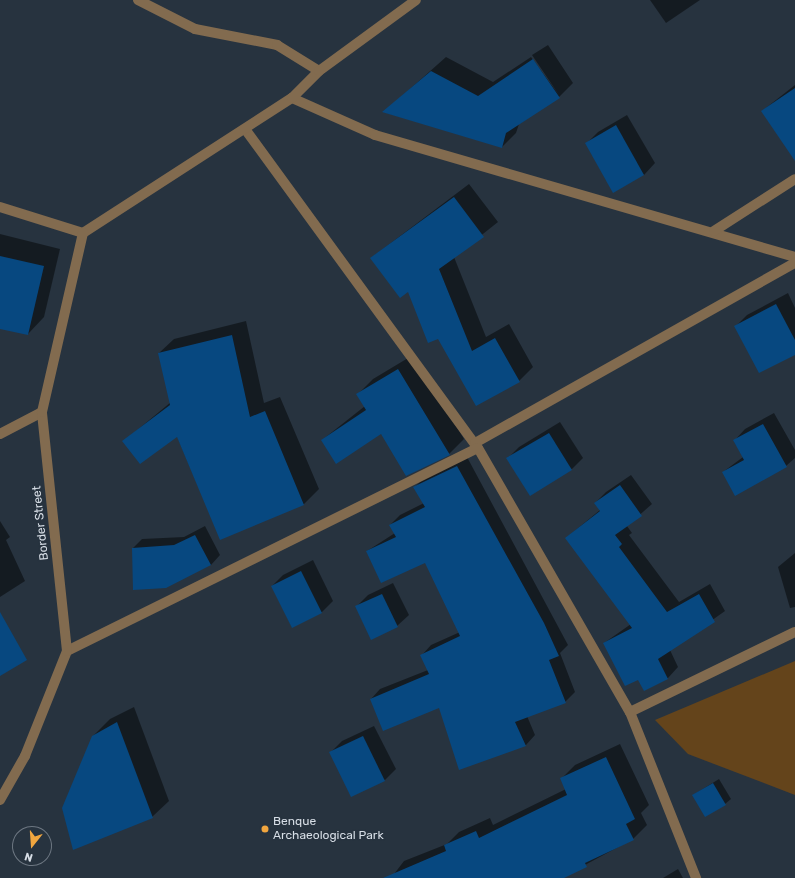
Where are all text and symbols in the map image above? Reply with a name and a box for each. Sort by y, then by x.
street label: Border Street [30,485,52,561]
place label: Benque Archaeological Park [273,815,384,843]
marker: Benque Archaeological Park [260,824,270,834]
north arrow [12,826,52,866]
text: N [23,850,34,864]

